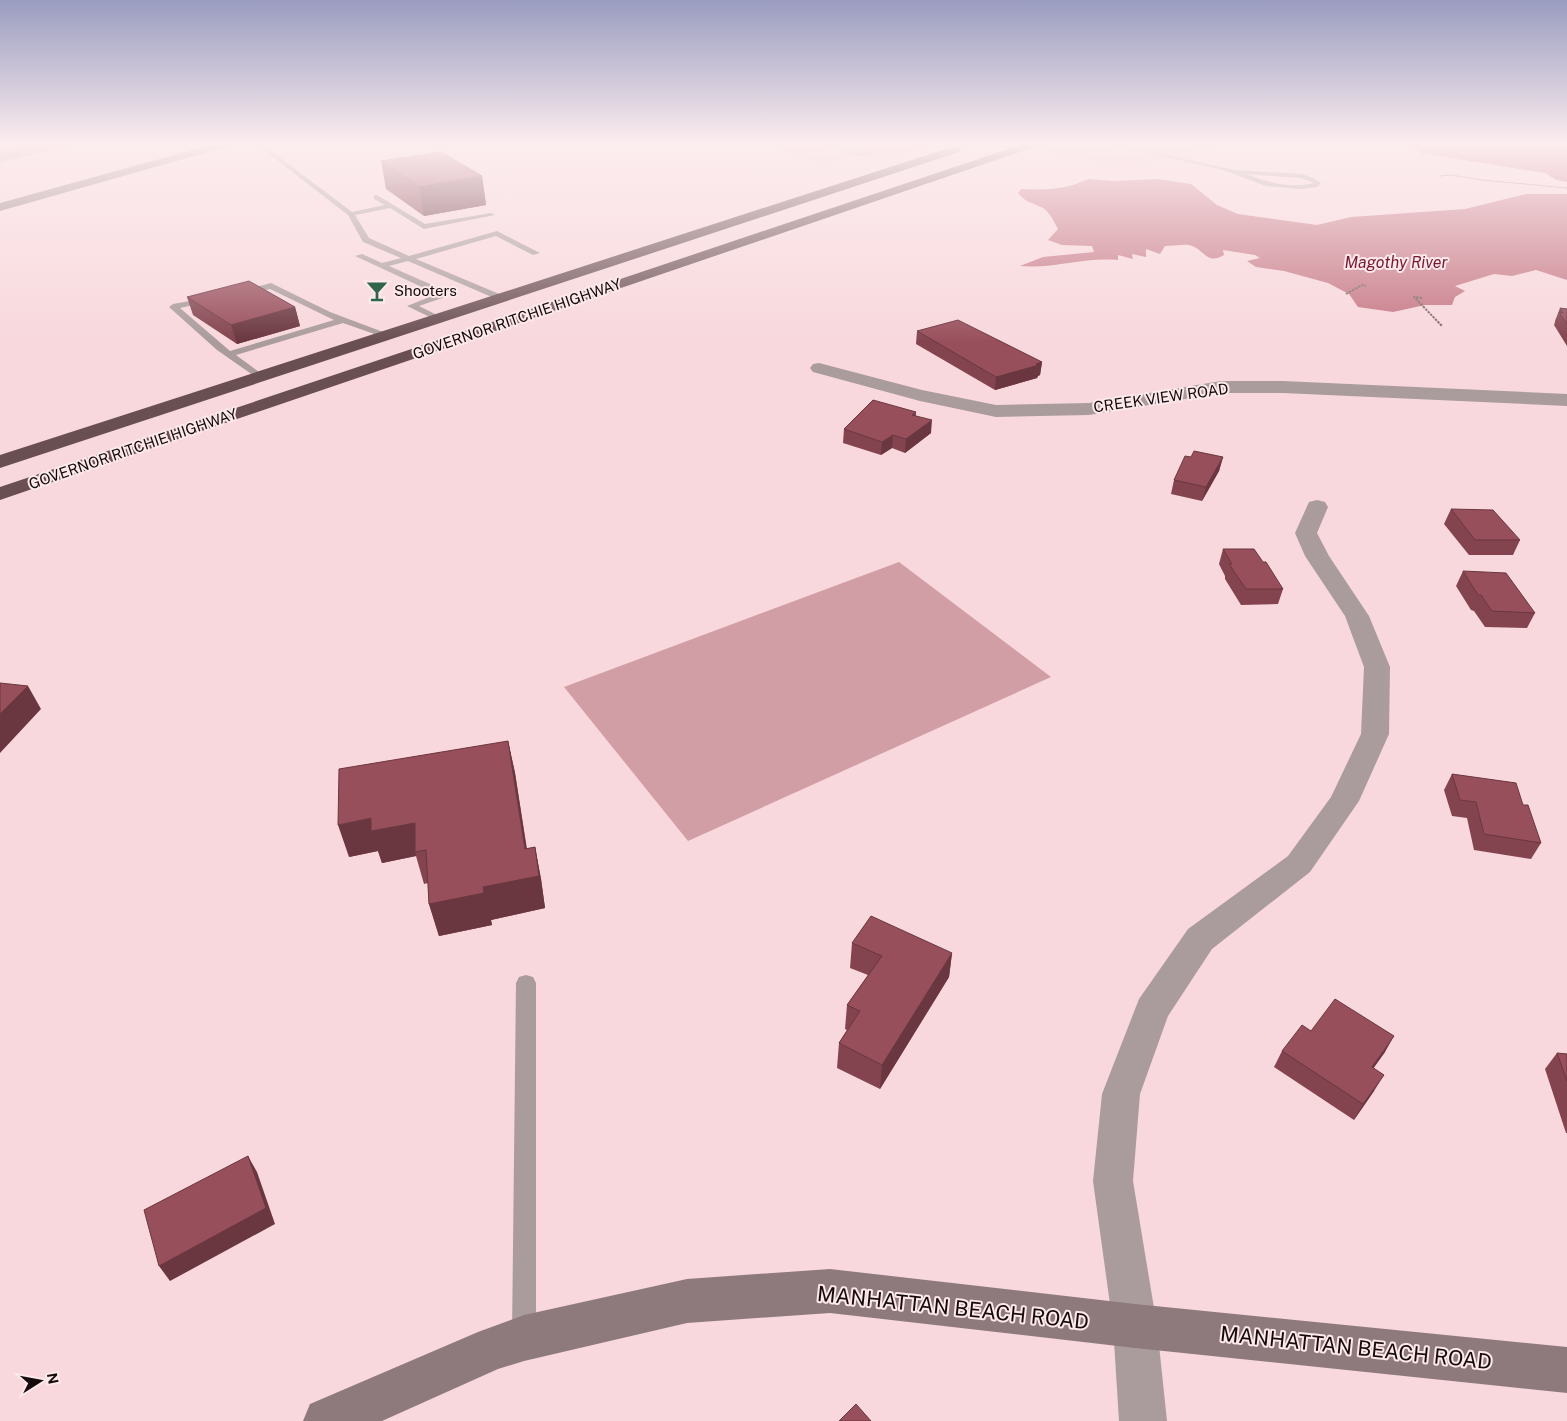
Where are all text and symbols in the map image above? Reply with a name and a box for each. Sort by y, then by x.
water label: Magothy River [1344,253,1448,272]
street label: GOVERNOR RITCHIE HIGHWAY [410,275,623,362]
bar icon: Shooters [364,278,390,304]
place label: Shooters [394,282,457,299]
street label: CREEK VIEW ROAD [1092,380,1229,415]
street label: GOVERNOR RITCHIE HIGHWAY [26,405,239,492]
street label: MANHATTAN BEACH ROAD [816,1281,1090,1334]
street label: MANHATTAN BEACH ROAD [1219,1321,1493,1374]
north arrow [15,1356,65,1406]
text: N [44,1372,62,1385]

